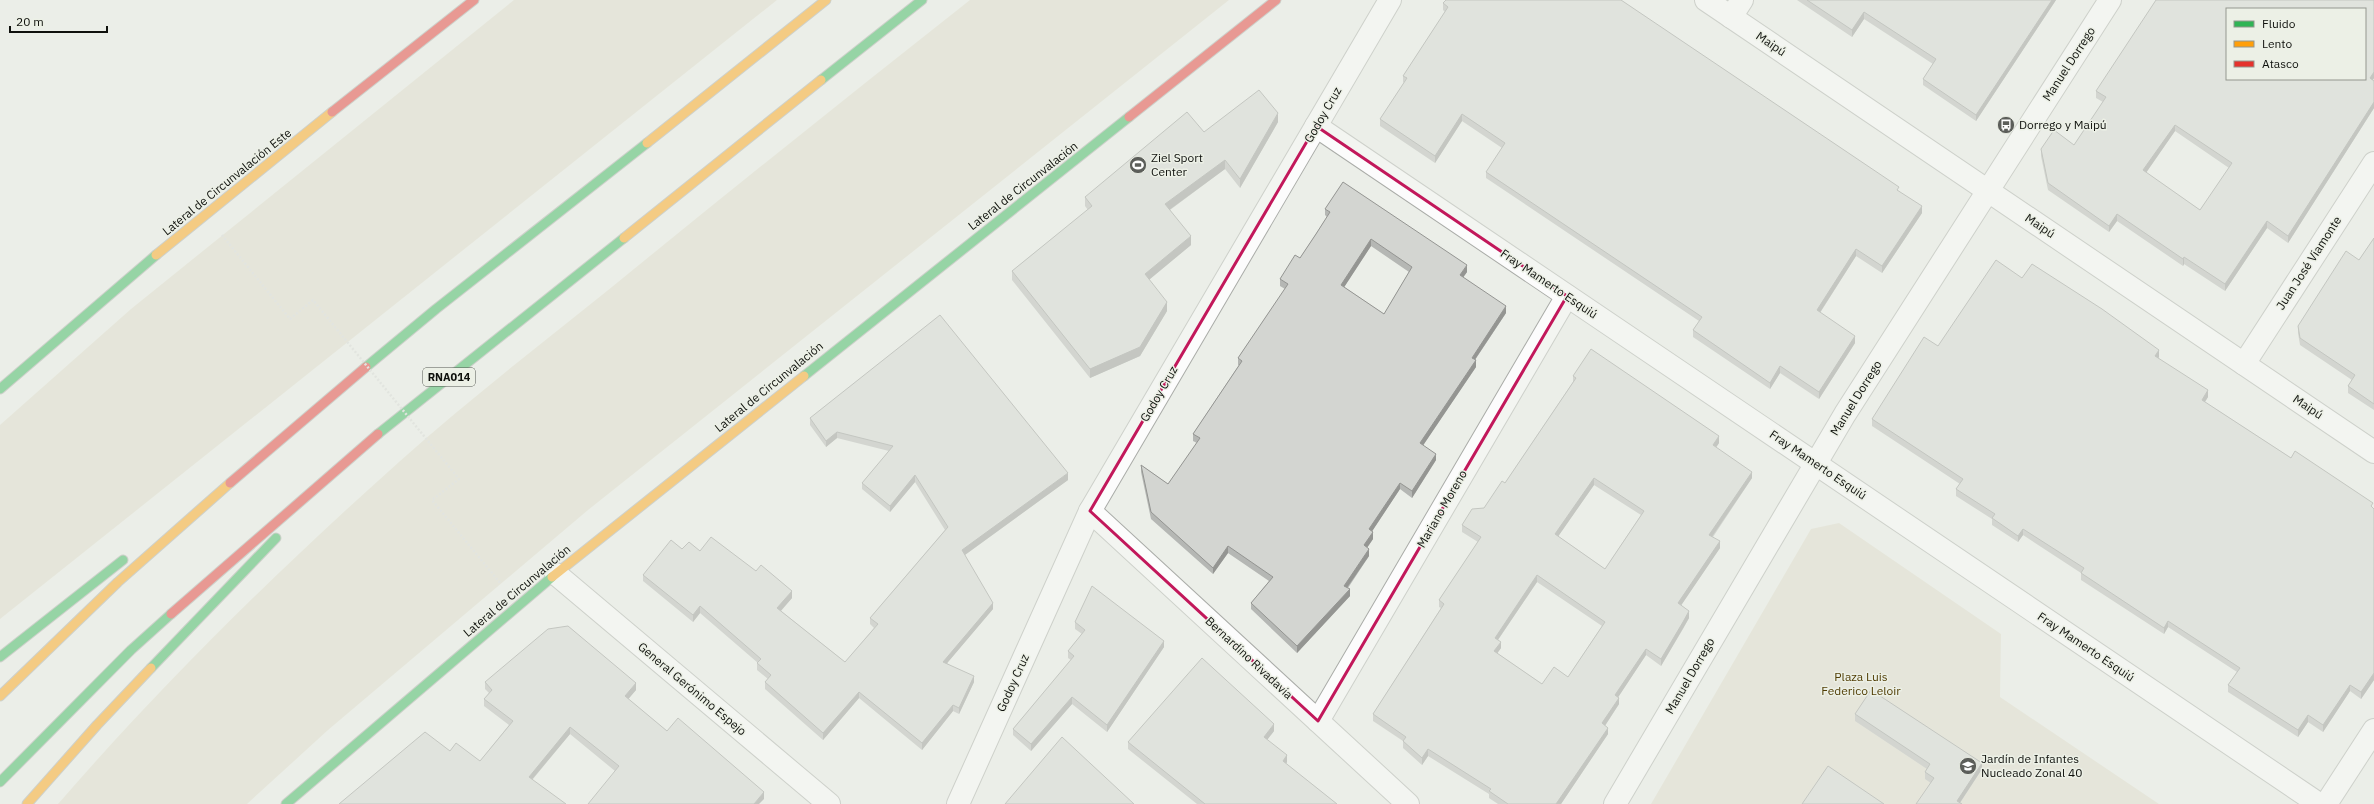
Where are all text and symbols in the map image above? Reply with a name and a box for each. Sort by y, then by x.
scale bar [10,8,107,34]
legend [2226,8,2366,80]
text: 20 m [16,14,44,29]
text: Fluido [2262,16,2296,31]
street label: Manuel Dorrego [2039,24,2098,104]
street label: Maipú [1753,28,1789,59]
text: Lento [2262,36,2292,51]
text: Atasco [2262,56,2299,71]
street label: Godoy Cruz [1301,84,1345,145]
bus stop icon: Dorrego y Maipú [1996,115,2016,135]
place label: Dorrego y Maipú [2019,117,2107,132]
street label: Lateral de Circunvalación Este [159,125,295,238]
street label: Lateral de Circunvalación [965,138,1081,233]
place label: Ziel Sport Center [1151,150,1203,179]
sports icon: Ziel Sport Center [1128,155,1148,175]
street label: Maipú [2022,210,2058,241]
street label: Juan José Viamonte [2273,213,2345,312]
street label: Fray Mamerto Esquiú [1498,246,1601,322]
street label: Lateral de Circunvalación [711,338,826,435]
street label: Manuel Dorrego [1827,357,1885,438]
street label: Godoy Cruz [1137,363,1181,424]
road number: RNA014 [423,368,475,386]
street label: Maipú [2290,391,2326,422]
street label: Fray Mamerto Esquiú [1767,427,1870,503]
street label: Mariano Moreno [1413,467,1470,550]
street label: Lateral de Circunvalación [460,541,573,640]
street label: Fray Mamerto Esquiú [2035,609,2138,685]
street label: Bernardino Rivadavia [1202,613,1297,702]
street label: Manuel Dorrego [1662,635,1718,717]
street label: General Gerónimo Espejo [635,639,750,739]
street label: Godoy Cruz [993,651,1032,714]
park label: Plaza Luis Federico Leloir [1821,669,1901,698]
place label: Jardín de Infantes Nucleado Zonal 40 [1981,751,2082,780]
school or university icon: Jardín de Infantes Nucleado Zonal 40 [1958,756,1978,776]

